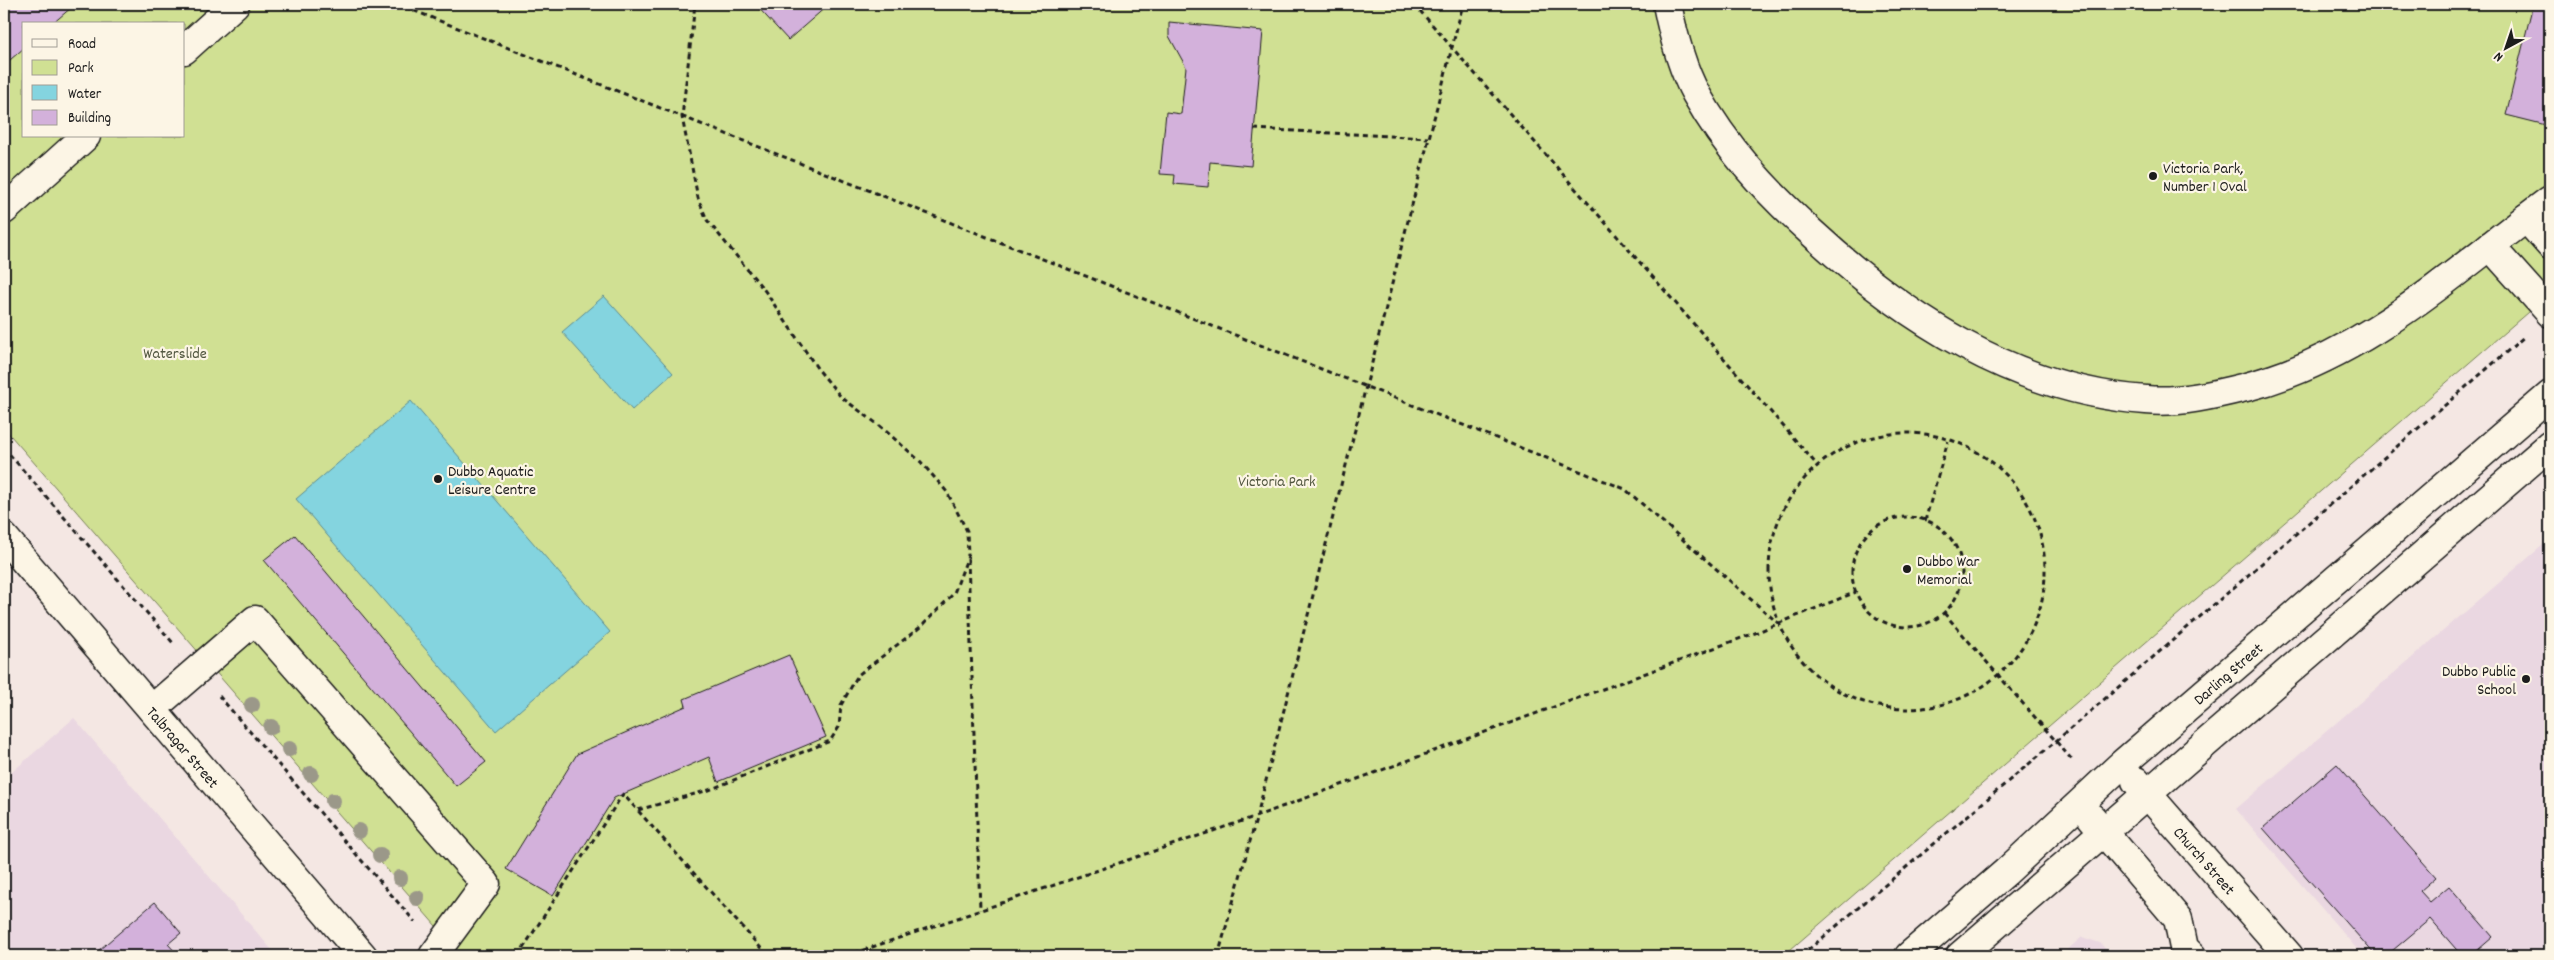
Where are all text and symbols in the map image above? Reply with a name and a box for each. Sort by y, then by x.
legend [22,22,185,138]
north arrow [2482,22,2532,72]
text: Road [68,34,96,56]
text: N [2490,46,2508,66]
text: Park [68,58,94,80]
text: Water [68,84,102,106]
text: Building [68,108,111,130]
place label: Victoria Park, Number 1 Oval [2163,158,2247,199]
marker: Victoria Park, Number 1 Oval [2147,170,2159,182]
park label: Waterslide [143,343,207,366]
place label: Dubbo Aquatic Leisure Centre [448,461,536,502]
park label: Victoria Park [1238,471,1316,494]
marker: Dubbo Aquatic Leisure Centre [432,473,444,485]
place label: Dubbo War Memorial [1917,551,1979,592]
marker: Dubbo War Memorial [1901,563,1913,575]
street label: Darling Street [2189,638,2269,712]
place label: Dubbo Public School [2442,661,2516,702]
marker: Dubbo Public School [2520,673,2532,685]
street label: Talbragar Street [140,702,223,794]
street label: Church Street [2167,822,2240,901]

